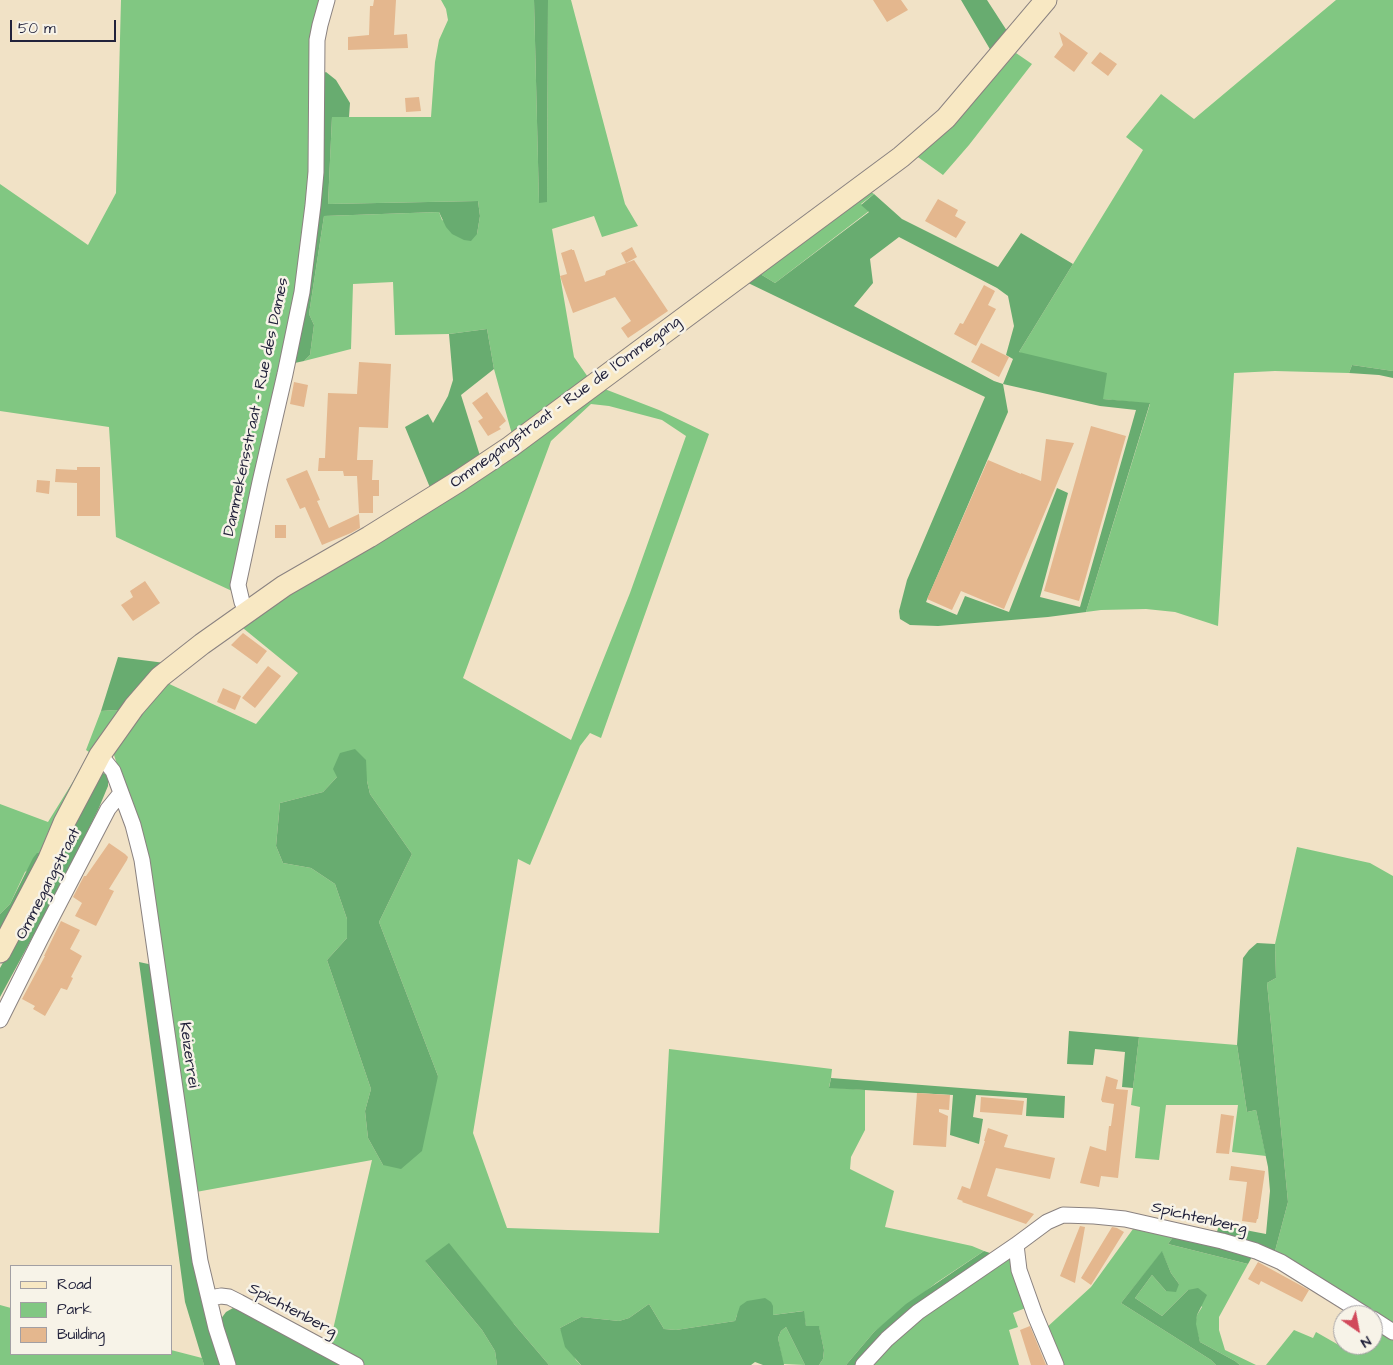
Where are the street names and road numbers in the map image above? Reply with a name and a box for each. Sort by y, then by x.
street label: Dammekensstraat - Rue des Dames [220,276,294,538]
street label: Ommegangstraat - Rue de l'Ommegang [447,313,685,493]
street label: Ommegangstraat [13,825,85,943]
street label: Keizerrei [174,1021,202,1089]
street label: Spichtenberg [1149,1199,1249,1239]
street label: Spichtenberg [244,1280,340,1342]

